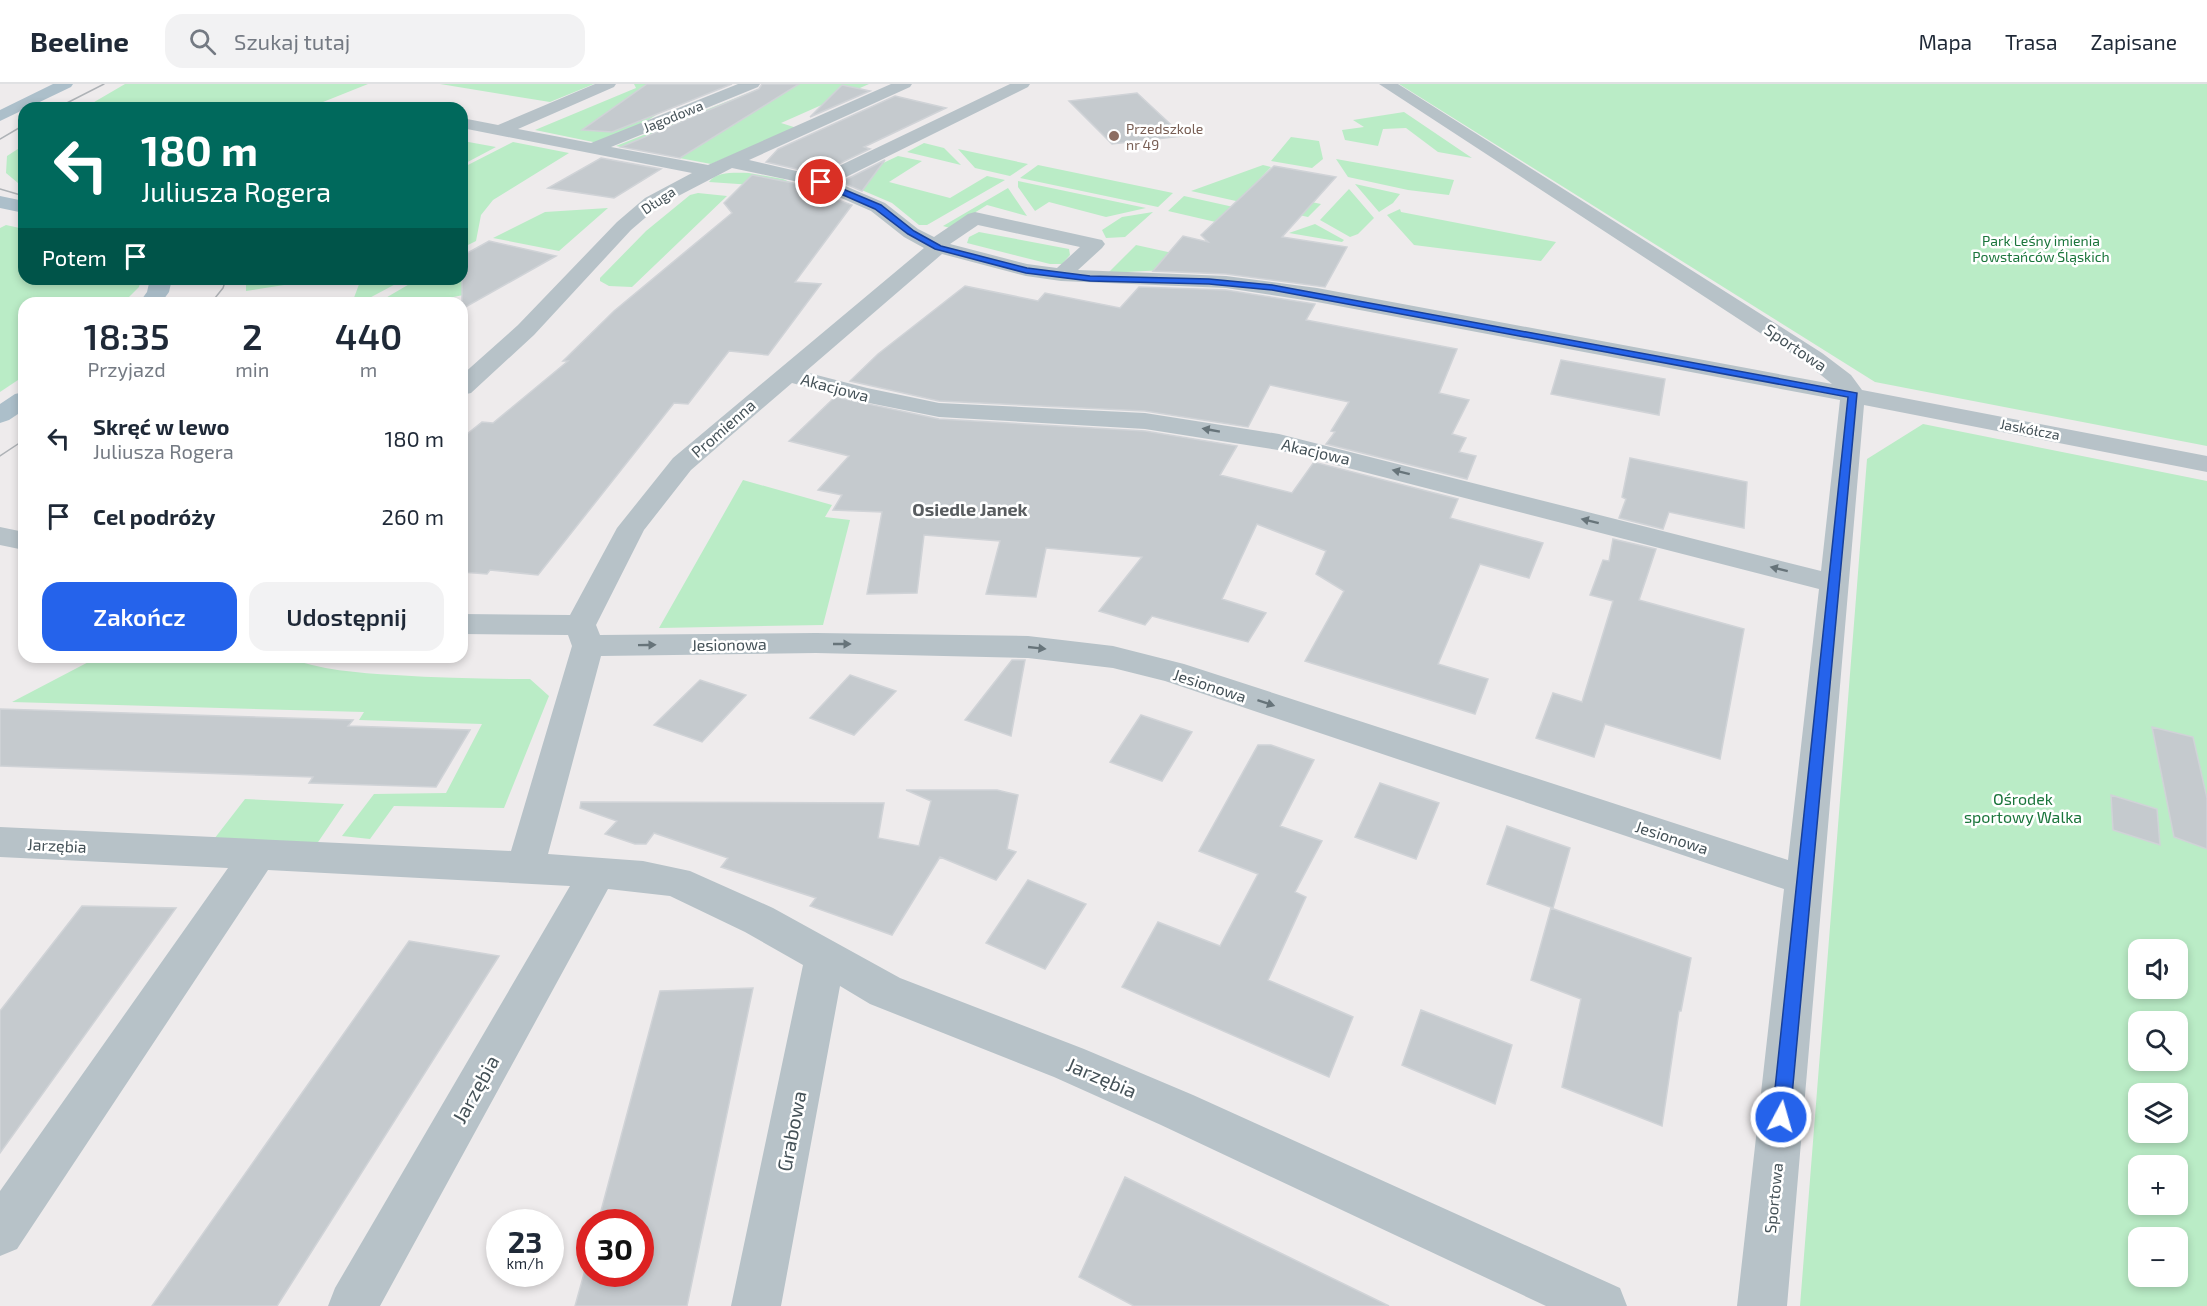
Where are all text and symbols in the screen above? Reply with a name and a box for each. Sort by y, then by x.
search box [165,14,585,68]
text: Beeline [30,24,129,58]
icon: search [186,25,219,58]
text: Szukaj tutaj [234,28,350,54]
text: Mapa [1918,29,1972,54]
text: Trasa [2005,29,2058,54]
text: Zapisane [2091,29,2177,54]
street label: Jagodowa [640,96,706,136]
place label: Przedszkole nr 49 [1126,120,1203,153]
text: 180 m [141,124,258,174]
icon: left [42,126,120,204]
marker: Przedszkole nr 49 [1107,129,1121,143]
pin [795,156,846,207]
icon: arrive [804,165,837,198]
text: Juliusza Rogera [141,175,331,207]
street label: Długa [638,183,678,217]
park label: Park Leśny imienia Powstańców Śląskich [1972,232,2110,265]
icon: arrive [119,240,152,273]
text: Potem [42,244,107,270]
text: 18:35 [84,314,170,357]
text: 2 [242,314,263,357]
text: 440 [335,314,402,357]
street label: Sportowa [1761,319,1831,375]
text: Przyjazd [87,357,166,381]
text: min [235,357,269,381]
text: m [360,357,377,381]
street label: Akacjowa [799,369,871,406]
street label: Promienna [687,395,759,461]
text: Skręć w lewo [93,413,230,439]
street label: Jaskółcza [1999,415,2061,443]
icon: left [42,422,75,455]
text: 180 m [384,425,444,451]
one-way arrow [1201,425,1220,434]
street label: Akacjowa [1280,434,1352,469]
text: Juliusza Rogera [93,439,234,463]
one-way arrow [1392,466,1410,476]
district label: Osiedle Janek [912,498,1028,520]
icon: arrive [42,500,75,533]
text: Cel podróży [93,503,215,529]
text: 260 m [382,503,444,529]
one-way arrow [1581,515,1599,525]
one-way arrow [1770,564,1788,574]
button: Zakończ [42,582,237,651]
button: Udostępnij [249,582,444,651]
street label: Jesionowa [691,634,767,654]
one-way arrow [832,639,851,649]
one-way arrow [637,640,656,650]
one-way arrow [1027,643,1046,653]
street label: Jesionowa [1171,664,1249,706]
one-way arrow [1257,699,1275,709]
park label: Ośrodek sportowy Walka [1964,789,2082,826]
street label: Jesionowa [1633,816,1711,858]
street label: Jarzębia [27,834,87,856]
map controls [2128,939,2188,1287]
button: sound [2128,939,2188,999]
button: search [2128,1011,2188,1071]
street label: Jarzębia [447,1051,503,1127]
street label: Jarzębia [1063,1051,1141,1103]
button: layers [2128,1083,2188,1143]
position arrow [1749,1085,1813,1149]
street label: Grabowa [771,1089,811,1173]
button: + [2128,1155,2188,1215]
street label: Sportowa [1760,1162,1786,1234]
speed limit sign: 30 [576,1209,654,1287]
text: 23 [508,1223,542,1259]
button: − [2128,1227,2188,1287]
text: km/h [506,1254,544,1272]

